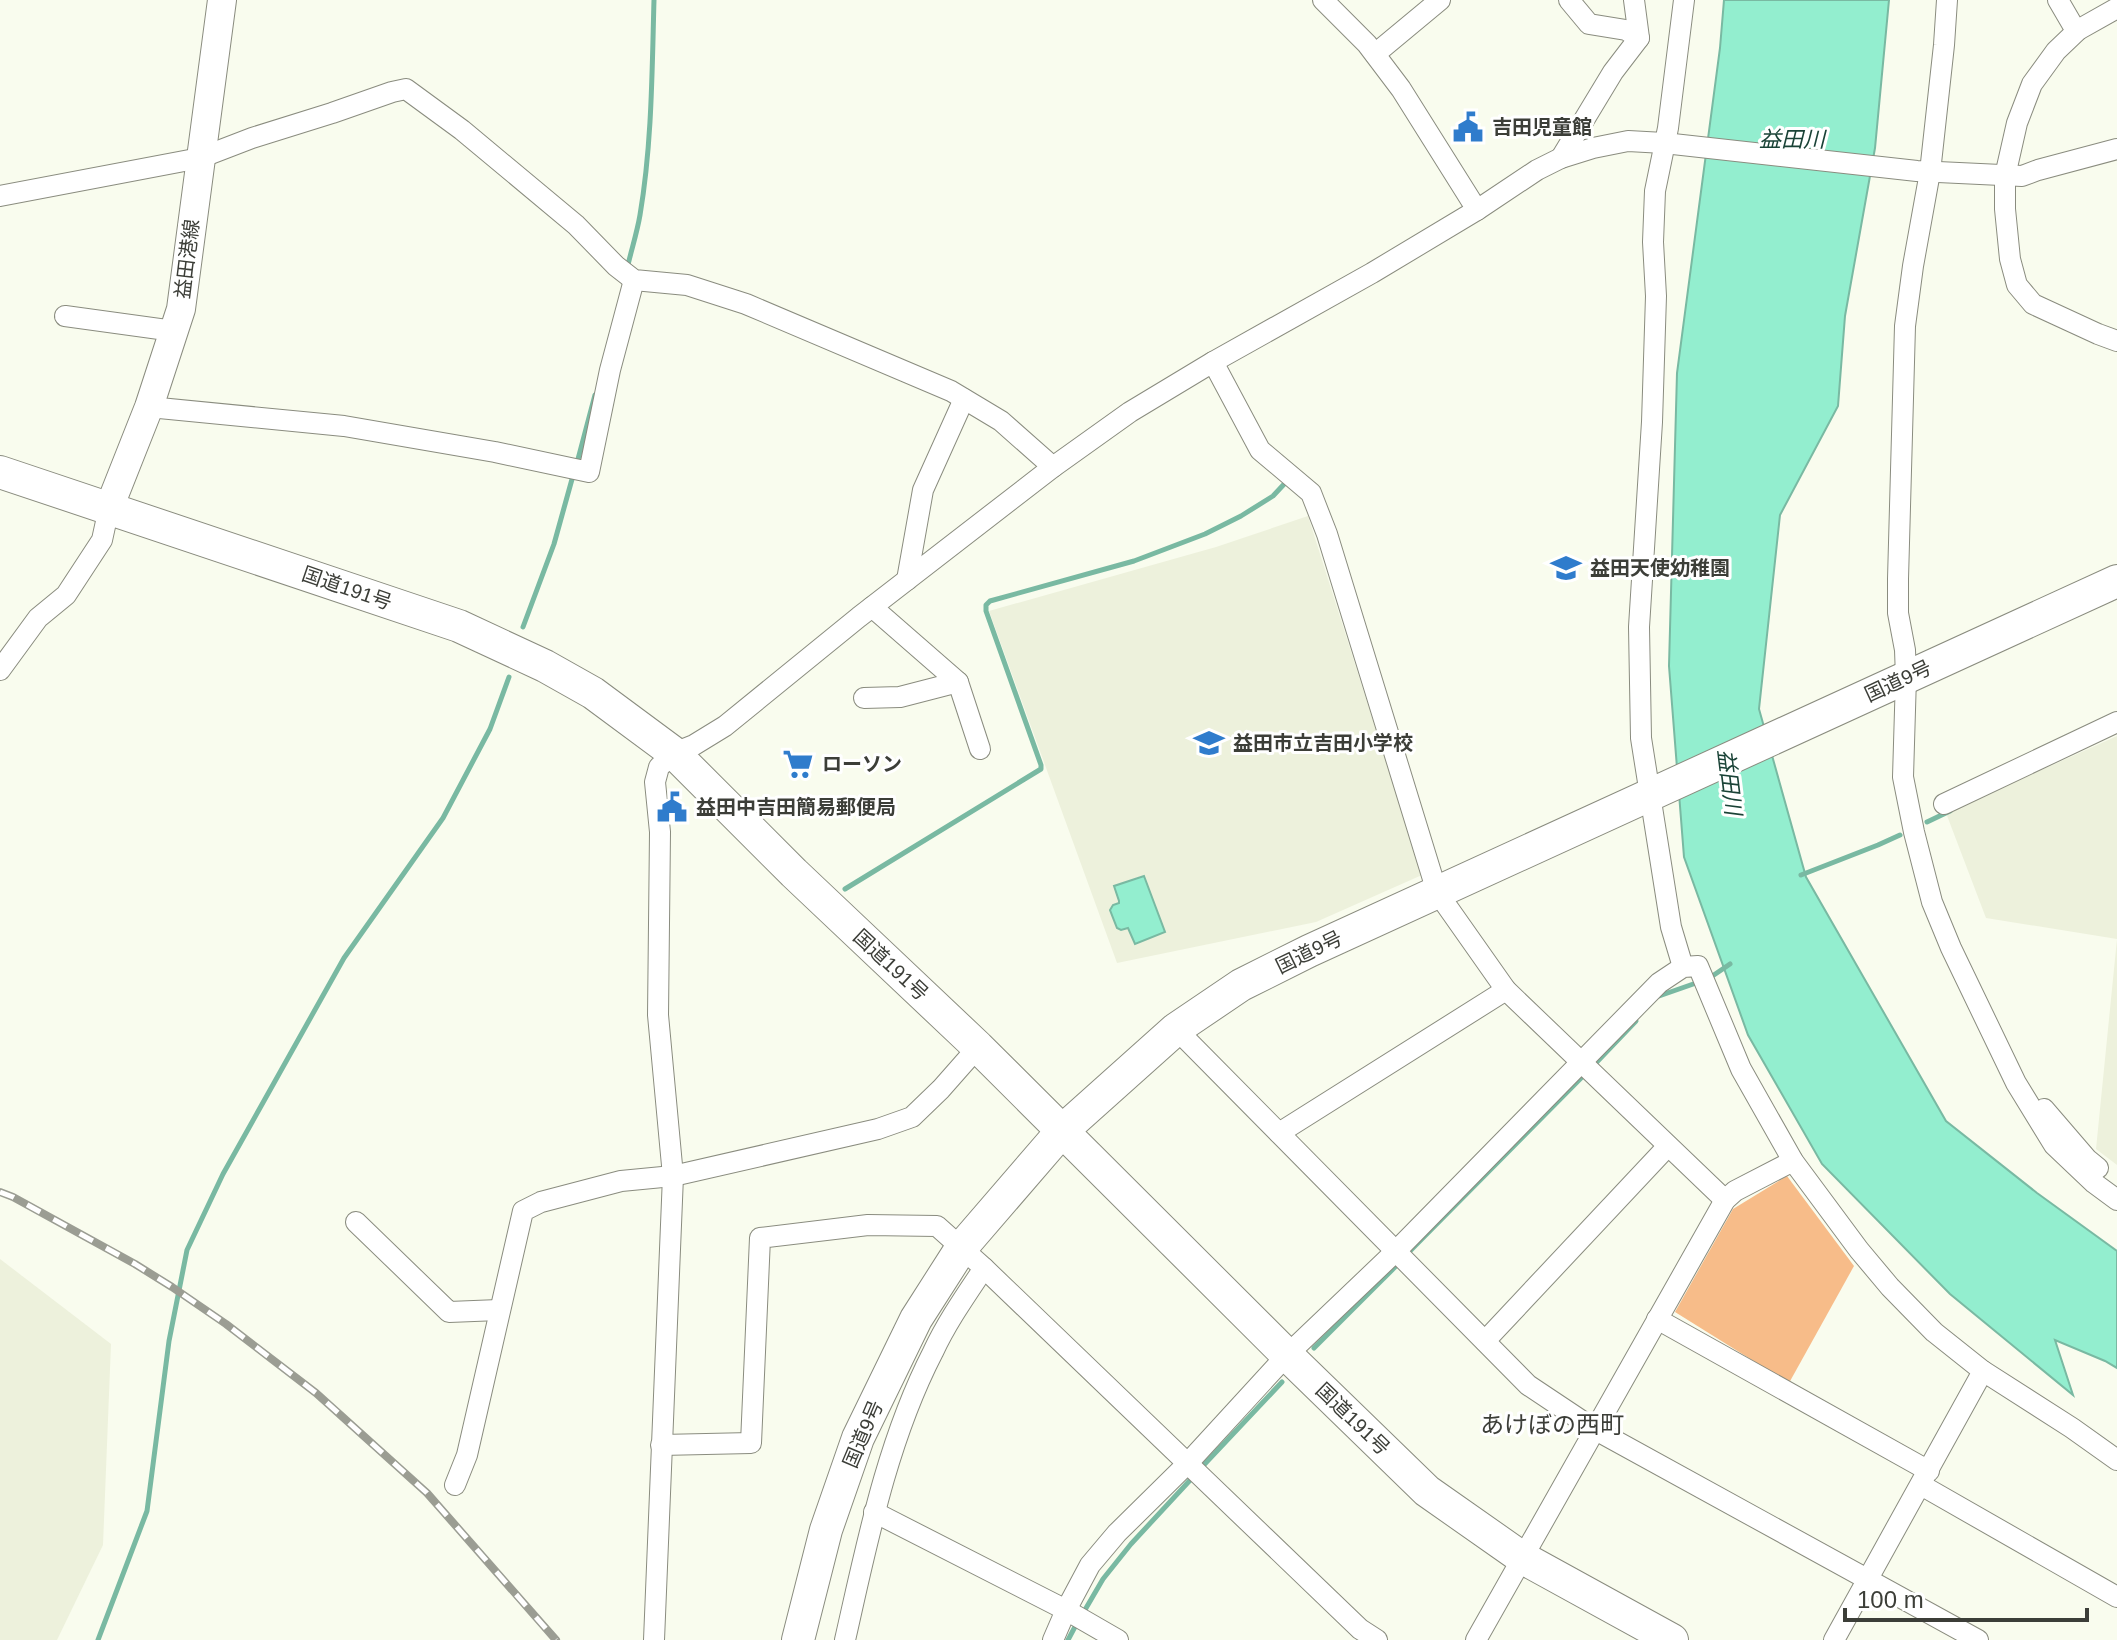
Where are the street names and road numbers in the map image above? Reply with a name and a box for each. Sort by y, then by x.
street label: 益田港線 [171,218,203,300]
street label: 国道191号 [299,562,395,614]
street label: 国道9号 [1861,656,1935,706]
street label: 国道191号 [849,925,933,1005]
street label: 国道9号 [1272,927,1346,977]
street label: 国道191号 [1312,1379,1394,1459]
street label: 国道9号 [839,1397,887,1471]

